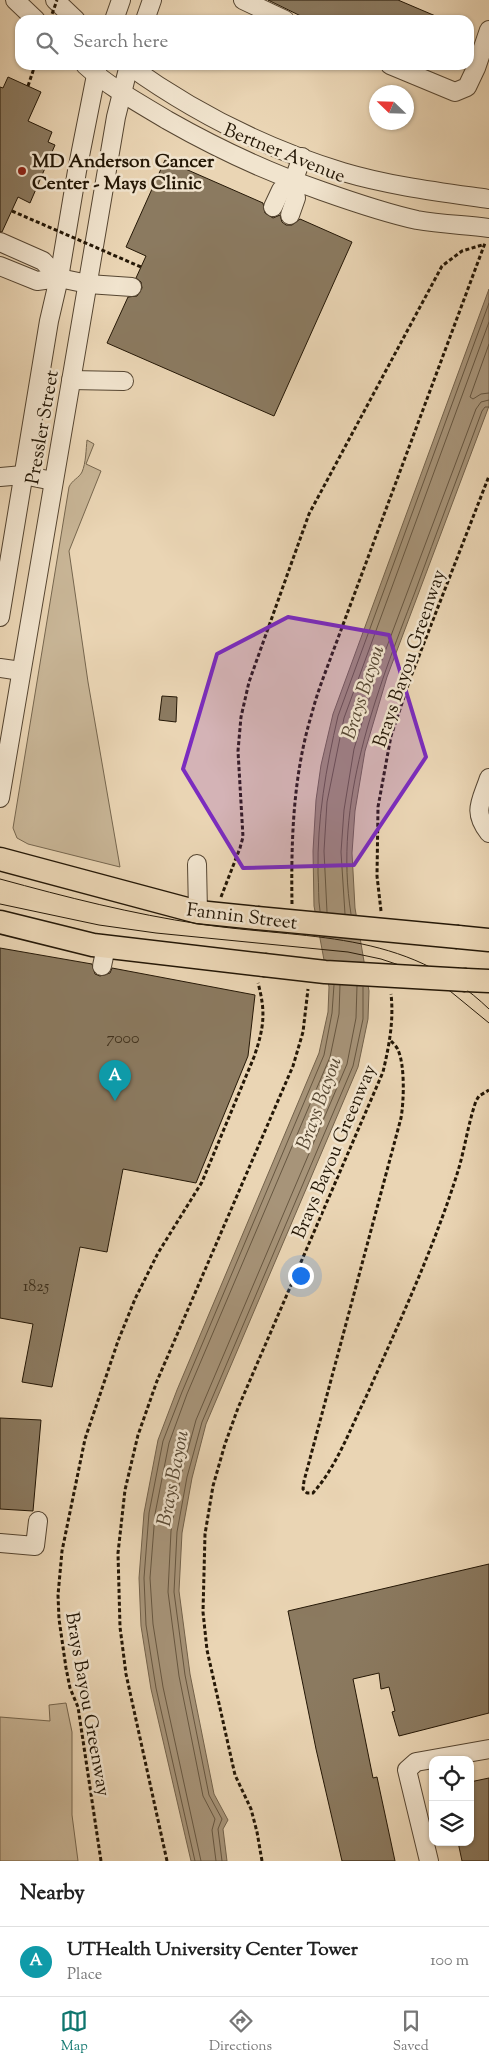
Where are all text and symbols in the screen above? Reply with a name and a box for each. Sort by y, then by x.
search box [15,15,474,70]
icon: search [33,29,61,57]
text: Search here [73,29,168,56]
north arrow [369,85,414,130]
street label: Bertner Avenue [219,118,349,191]
place label: MD Anderson Cancer Center - Mays Clinic [32,149,215,198]
marker: MD Anderson Cancer Center - Mays Clinic [16,165,28,177]
street label: Pressler Street [20,368,67,487]
street label: Brays Bayou Greenway [367,566,454,751]
water label: Brays Bayou [336,642,393,743]
street label: Fannin Street [185,897,299,938]
house number: 7000 [106,1028,140,1051]
water label: Brays Bayou [290,1053,351,1154]
pin: A [99,1060,131,1101]
street label: Brays Bayou Greenway [286,1060,384,1243]
your location [288,1263,314,1289]
house number: 1825 [23,1276,50,1299]
water label: Brays Bayou [151,1428,198,1529]
street label: Brays Bayou Greenway [57,1610,116,1799]
map controls [429,1756,474,1846]
button: locate [429,1756,474,1801]
button: layers [429,1801,474,1846]
text: Nearby [20,1879,85,1909]
text: UTHealth University Center Tower [67,1937,358,1964]
text: A [30,1950,43,1973]
text: 100 m [430,1950,469,1973]
text: Place [67,1964,102,1987]
tab: Map [60,2007,88,2057]
tab: Directions [209,2007,272,2057]
tab: Saved [393,2007,429,2057]

